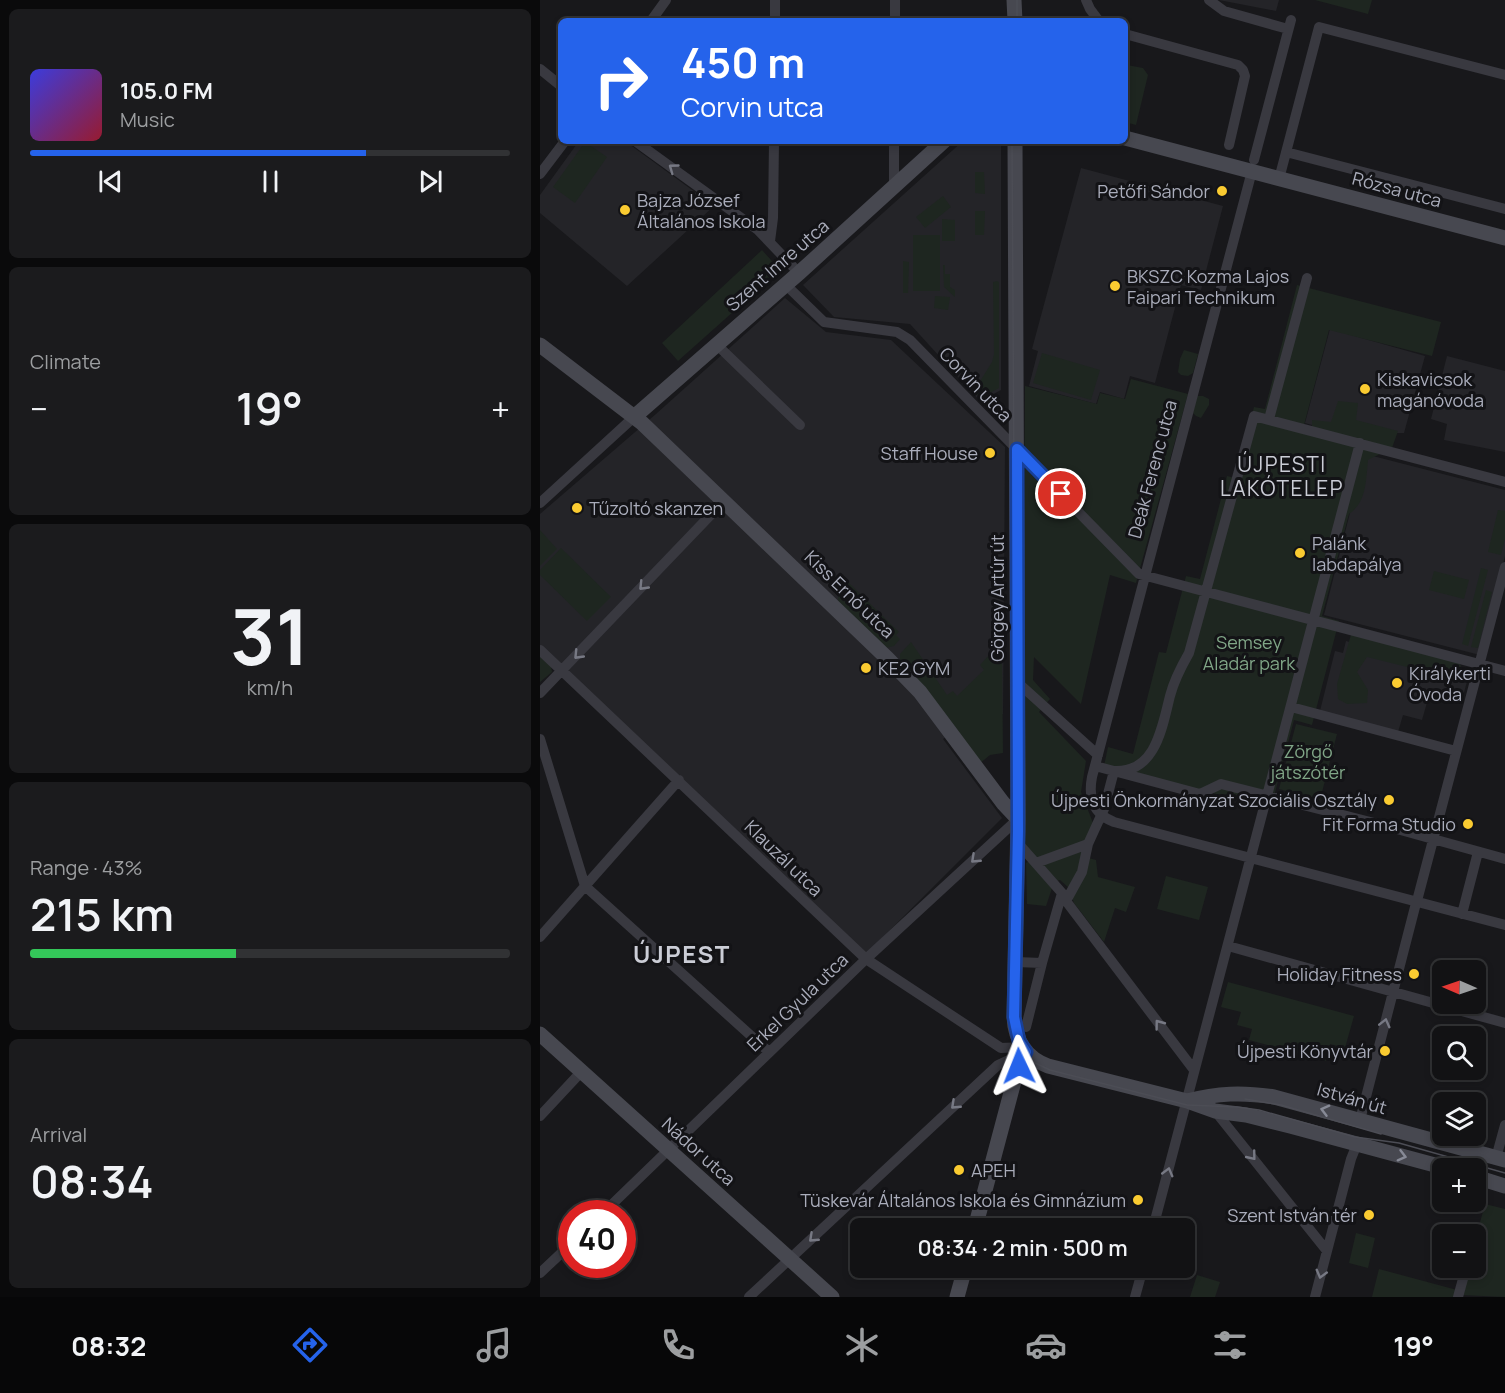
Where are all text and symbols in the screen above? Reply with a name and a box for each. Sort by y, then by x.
text: 450 m [681,33,805,91]
icon: right [582,42,660,120]
text: 105.0 FM [120,76,213,106]
text: Corvin utca [681,88,824,125]
text: Music [120,106,175,133]
one-way arrow [668,164,679,175]
icon: previous [94,165,127,198]
icon: pause [254,165,287,198]
icon: next [414,165,447,198]
street label: Rózsa utca [1350,166,1444,212]
place label: Petőfi Sándor [1097,179,1210,203]
marker: Petőfi Sándor [1215,184,1229,198]
place label: Bajza József Általános Iskola [637,188,766,233]
marker: Bajza József Általános Iskola [618,203,632,217]
street label: Szent Imre utca [720,214,834,316]
place label: BKSZC Kozma Lajos Faipari Technikum [1127,264,1289,309]
marker: BKSZC Kozma Lajos Faipari Technikum [1108,279,1122,293]
street label: Corvin utca [934,341,1018,427]
text: Climate [30,348,101,375]
place label: Kiskavicsok magánóvoda [1377,367,1484,412]
text: 19° [236,377,303,439]
marker: Kiskavicsok magánóvoda [1358,382,1372,396]
text: − [30,386,48,431]
text: + [491,386,510,431]
street label: Deák Ferenc utca [1122,397,1182,541]
place label: Staff House [881,441,978,465]
marker: Staff House [983,446,997,460]
district label: ÚJPESTI LAKÓTELEP [1220,450,1344,502]
pin [1035,468,1086,519]
icon: arrive [1044,477,1077,510]
place label: Tűzoltó skanzen [589,496,723,520]
marker: Tűzoltó skanzen [570,501,584,515]
place label: Palánk labdapálya [1312,531,1402,576]
street label: Görgey Artúr út [985,534,1009,662]
street label: Kiss Ernő utca [800,545,900,643]
marker: Palánk labdapálya [1293,546,1307,560]
one-way arrow [639,579,650,590]
text: 31 [230,582,310,688]
park label: Semsey Aladár park [1203,630,1296,675]
one-way arrow [574,648,585,658]
place label: KE2 GYM [878,656,950,680]
marker: KE2 GYM [859,661,873,675]
place label: Királykerti Óvoda [1409,661,1491,706]
text: km/h [247,674,293,701]
marker: Királykerti Óvoda [1390,676,1404,690]
park label: Zörgő játszótér [1270,739,1346,784]
place label: Újpesti Önkormányzat Szociális Osztály [1051,788,1378,812]
marker: Újpesti Önkormányzat Szociális Osztály [1382,793,1396,807]
place label: Fit Forma Studio [1323,812,1456,836]
street label: Klauzál utca [740,815,828,901]
marker: Fit Forma Studio [1461,817,1475,831]
one-way arrow [971,851,982,862]
text: Range · 43% [30,854,143,881]
text: 215 km [30,883,174,945]
district label: ÚJPEST [633,937,731,970]
street label: Erkel Gyula utca [741,948,853,1056]
north arrow [1432,960,1486,1014]
map controls [1432,960,1486,1278]
place label: Holiday Fitness [1277,962,1402,986]
marker: Holiday Fitness [1407,967,1421,981]
one-way arrow [1378,1018,1391,1028]
one-way arrow [1155,1019,1166,1030]
button: search [1432,1026,1486,1080]
position arrow [987,1034,1051,1098]
place label: Újpesti Könyvtár [1237,1039,1373,1063]
marker: Újpesti Könyvtár [1378,1044,1392,1058]
street label: István út [1314,1077,1390,1119]
button: layers [1432,1092,1486,1146]
one-way arrow [952,1097,963,1108]
one-way arrow [1320,1105,1330,1118]
street label: Nádor utca [657,1112,741,1190]
text: Arrival [30,1121,87,1148]
one-way arrow [1244,1149,1255,1160]
one-way arrow [1396,1149,1407,1161]
text: 08:34 [30,1150,154,1212]
place label: APEH [971,1158,1016,1182]
button: + [1432,1158,1486,1212]
marker: APEH [952,1163,966,1177]
one-way arrow [1161,1167,1174,1177]
place label: Tüskevár Általános Iskola és Gimnázium [800,1188,1126,1212]
marker: Tüskevár Általános Iskola és Gimnázium [1131,1193,1145,1207]
speed limit sign: 40 [558,1200,636,1278]
place label: Szent István tér [1227,1203,1358,1227]
marker: Szent István tér [1362,1208,1376,1222]
button: − [1432,1224,1486,1278]
one-way arrow [809,1230,820,1241]
text: 08:34 · 2 min · 500 m [917,1233,1128,1263]
one-way arrow [1316,1269,1329,1279]
icon: directions [289,1324,331,1366]
icon: music [473,1324,515,1366]
icon: phone [657,1324,699,1366]
icon: climate [841,1324,883,1366]
icon: car [1025,1324,1067,1366]
icon: filters [1209,1324,1251,1366]
text: 08:32 [71,1327,146,1364]
text: 19° [1393,1327,1434,1364]

